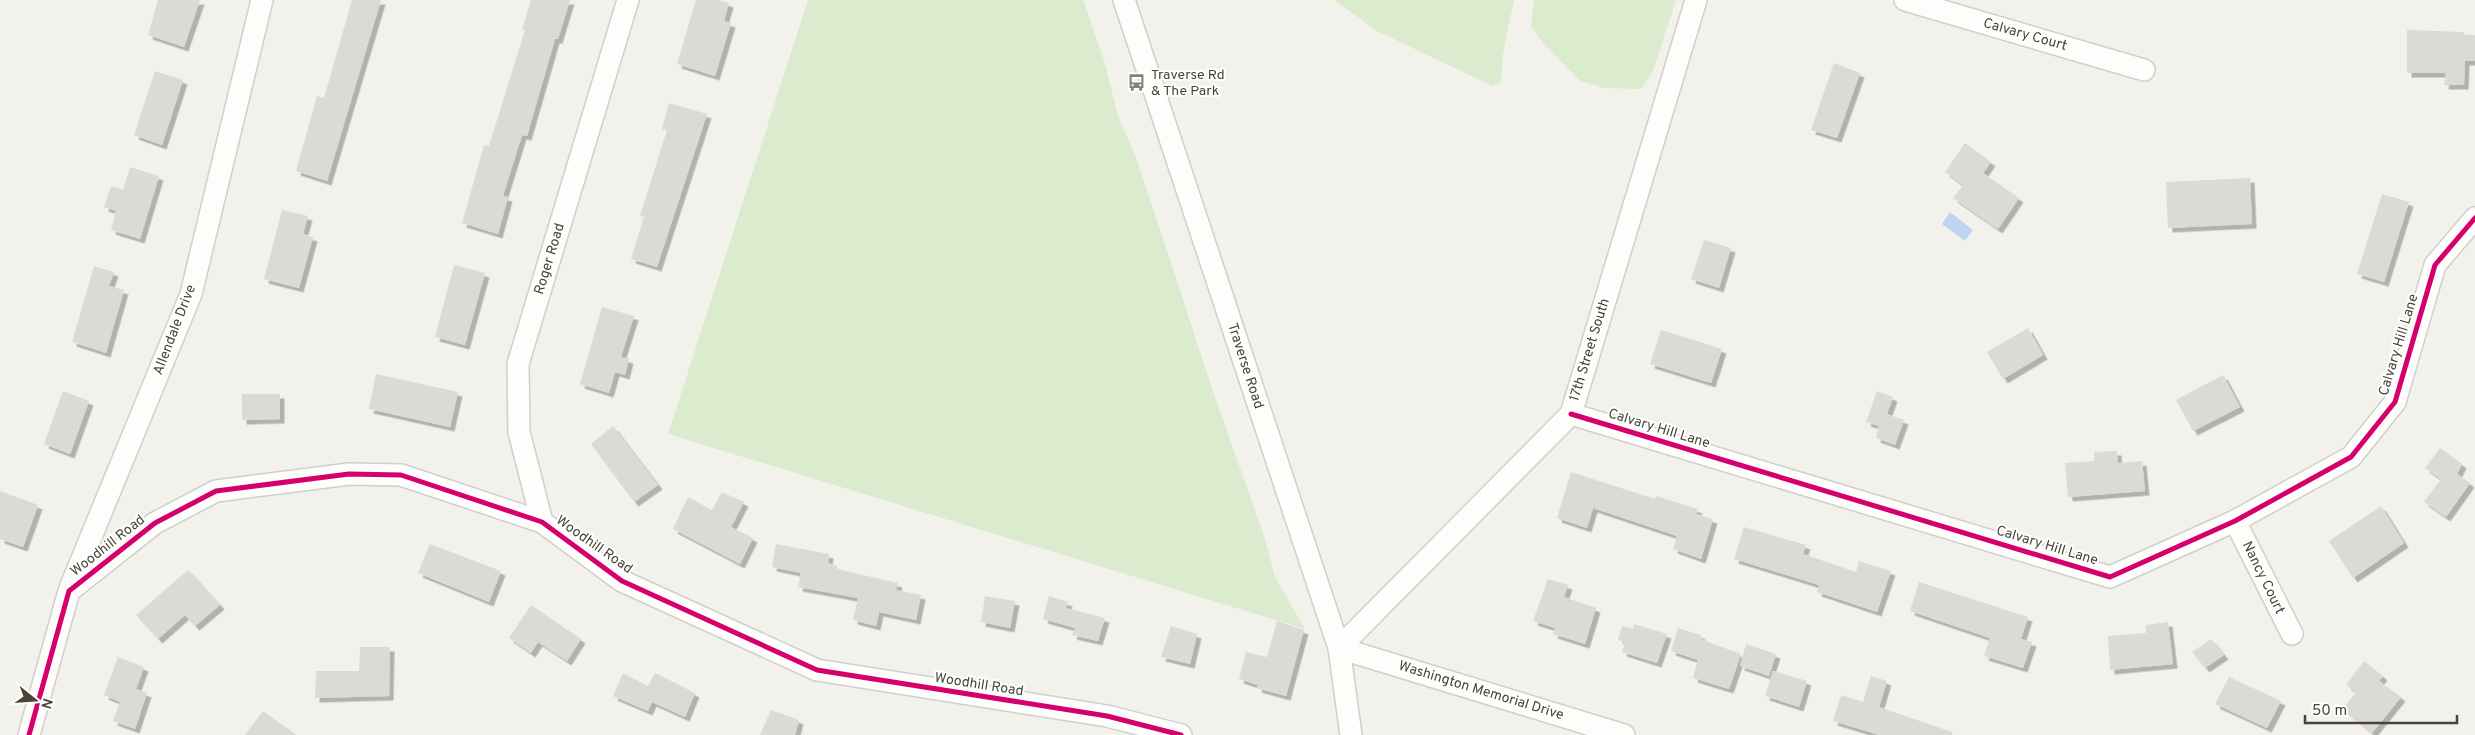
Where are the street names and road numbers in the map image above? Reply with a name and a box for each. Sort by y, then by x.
street label: Calvary Court [1981,15,2069,55]
street label: Roger Road [531,221,569,297]
street label: Allendale Drive [150,282,200,378]
street label: Calvary Hill Lane [2375,292,2423,398]
street label: 17th Street South [1566,296,1614,404]
street label: Traverse Road [1223,321,1267,411]
street label: Calvary Hill Lane [1606,405,1712,453]
street label: Woodhill Road [67,512,149,580]
street label: Woodhill Road [552,512,636,578]
street label: Calvary Hill Lane [1994,522,2100,570]
street label: Nancy Court [2238,539,2288,617]
street label: Washington Memorial Drive [1396,658,1566,724]
street label: Woodhill Road [933,670,1025,700]

